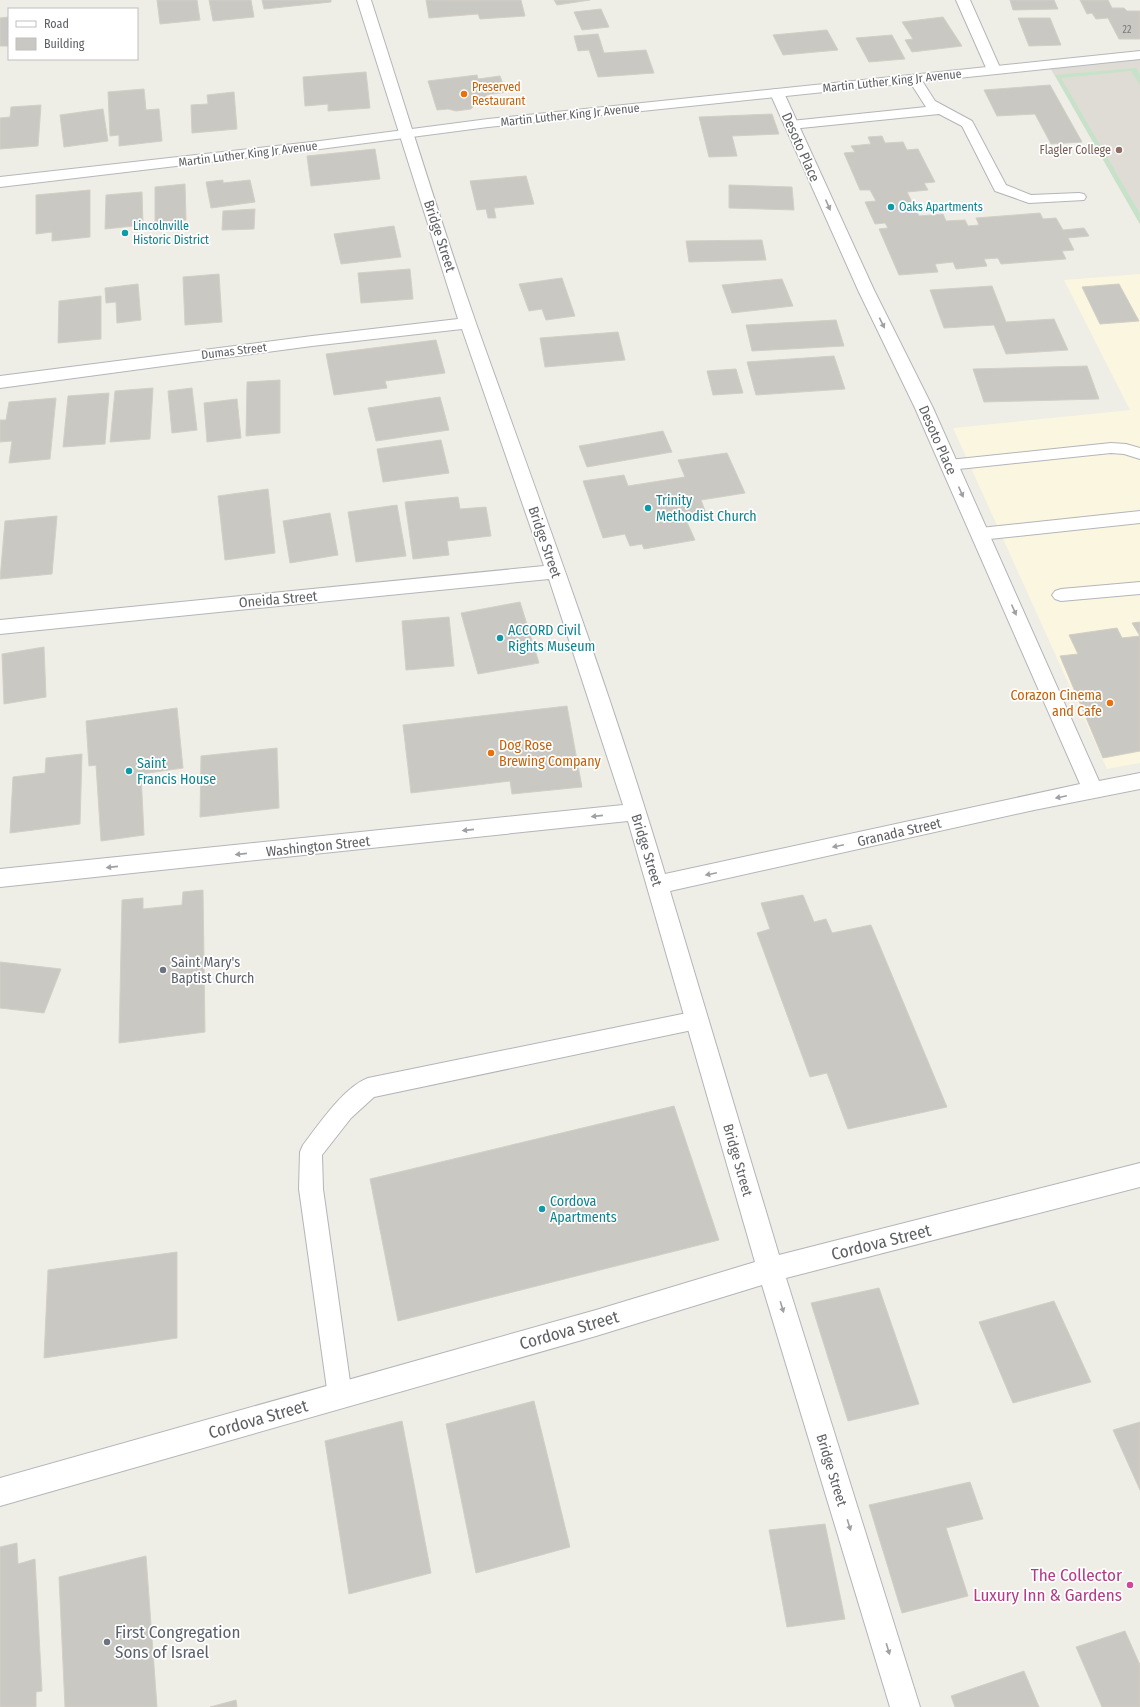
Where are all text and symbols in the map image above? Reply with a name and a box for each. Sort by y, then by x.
legend [8,8,138,60]
text: Road [44,17,69,31]
house number: 22 [1123,24,1132,36]
text: Building [44,37,85,51]
street label: Martin Luther King Jr Avenue [822,67,962,95]
place label: Preserved Restaurant [472,80,525,108]
marker: Preserved Restaurant [459,89,469,99]
street label: Martin Luther King Jr Avenue [500,101,640,129]
street label: Desoto Place [778,110,823,184]
street label: Martin Luther King Jr Avenue [178,139,318,169]
place label: Flagler College [1040,143,1111,157]
marker: Flagler College [1114,145,1124,155]
street label: Bridge Street [420,198,459,275]
one-way arrow [825,200,831,212]
place label: Oaks Apartments [899,200,983,214]
marker: Oaks Apartments [886,202,896,212]
place label: Lincolnville Historic District [133,219,209,247]
marker: Lincolnville Historic District [120,228,130,238]
one-way arrow [879,318,885,329]
street label: Dumas Street [201,340,268,362]
street label: Desoto Place [915,403,960,477]
one-way arrow [958,486,964,497]
place label: Trinity Methodist Church [656,492,757,525]
marker: Trinity Methodist Church [643,503,653,513]
street label: Bridge Street [524,504,565,581]
street label: Oneida Street [238,588,318,611]
one-way arrow [1011,605,1017,616]
place label: ACCORD Civil Rights Museum [508,622,595,655]
marker: ACCORD Civil Rights Museum [495,633,505,643]
place label: Corazon Cinema and Cafe [1010,687,1102,720]
marker: Corazon Cinema and Cafe [1105,698,1115,708]
place label: Dog Rose Brewing Company [499,737,601,770]
marker: Dog Rose Brewing Company [486,748,496,758]
place label: Saint Francis House [137,755,216,788]
marker: Saint Francis House [124,766,134,776]
one-way arrow [1054,794,1067,800]
street label: Bridge Street [627,812,666,889]
one-way arrow [591,813,603,820]
street label: Granada Street [855,814,943,850]
one-way arrow [462,827,474,833]
street label: Washington Street [265,833,371,860]
one-way arrow [832,843,844,849]
one-way arrow [235,850,247,857]
one-way arrow [106,864,118,870]
one-way arrow [705,871,717,877]
place label: Saint Mary's Baptist Church [171,954,254,987]
marker: Saint Mary's Baptist Church [158,965,168,975]
street label: Bridge Street [719,1122,756,1199]
place label: Cordova Apartments [550,1193,617,1226]
marker: Cordova Apartments [537,1204,547,1214]
street label: Cordova Street [829,1220,934,1265]
one-way arrow [779,1301,785,1313]
street label: Cordova Street [517,1306,622,1355]
street label: Cordova Street [206,1395,311,1444]
street label: Bridge Street [812,1432,851,1509]
one-way arrow [846,1519,852,1531]
place label: The Collector Luxury Inn & Gardens [973,1565,1122,1606]
marker: The Collector Luxury Inn & Gardens [1125,1580,1135,1590]
place label: First Congregation Sons of Israel [115,1622,240,1663]
marker: First Congregation Sons of Israel [102,1637,112,1647]
one-way arrow [885,1643,891,1655]

